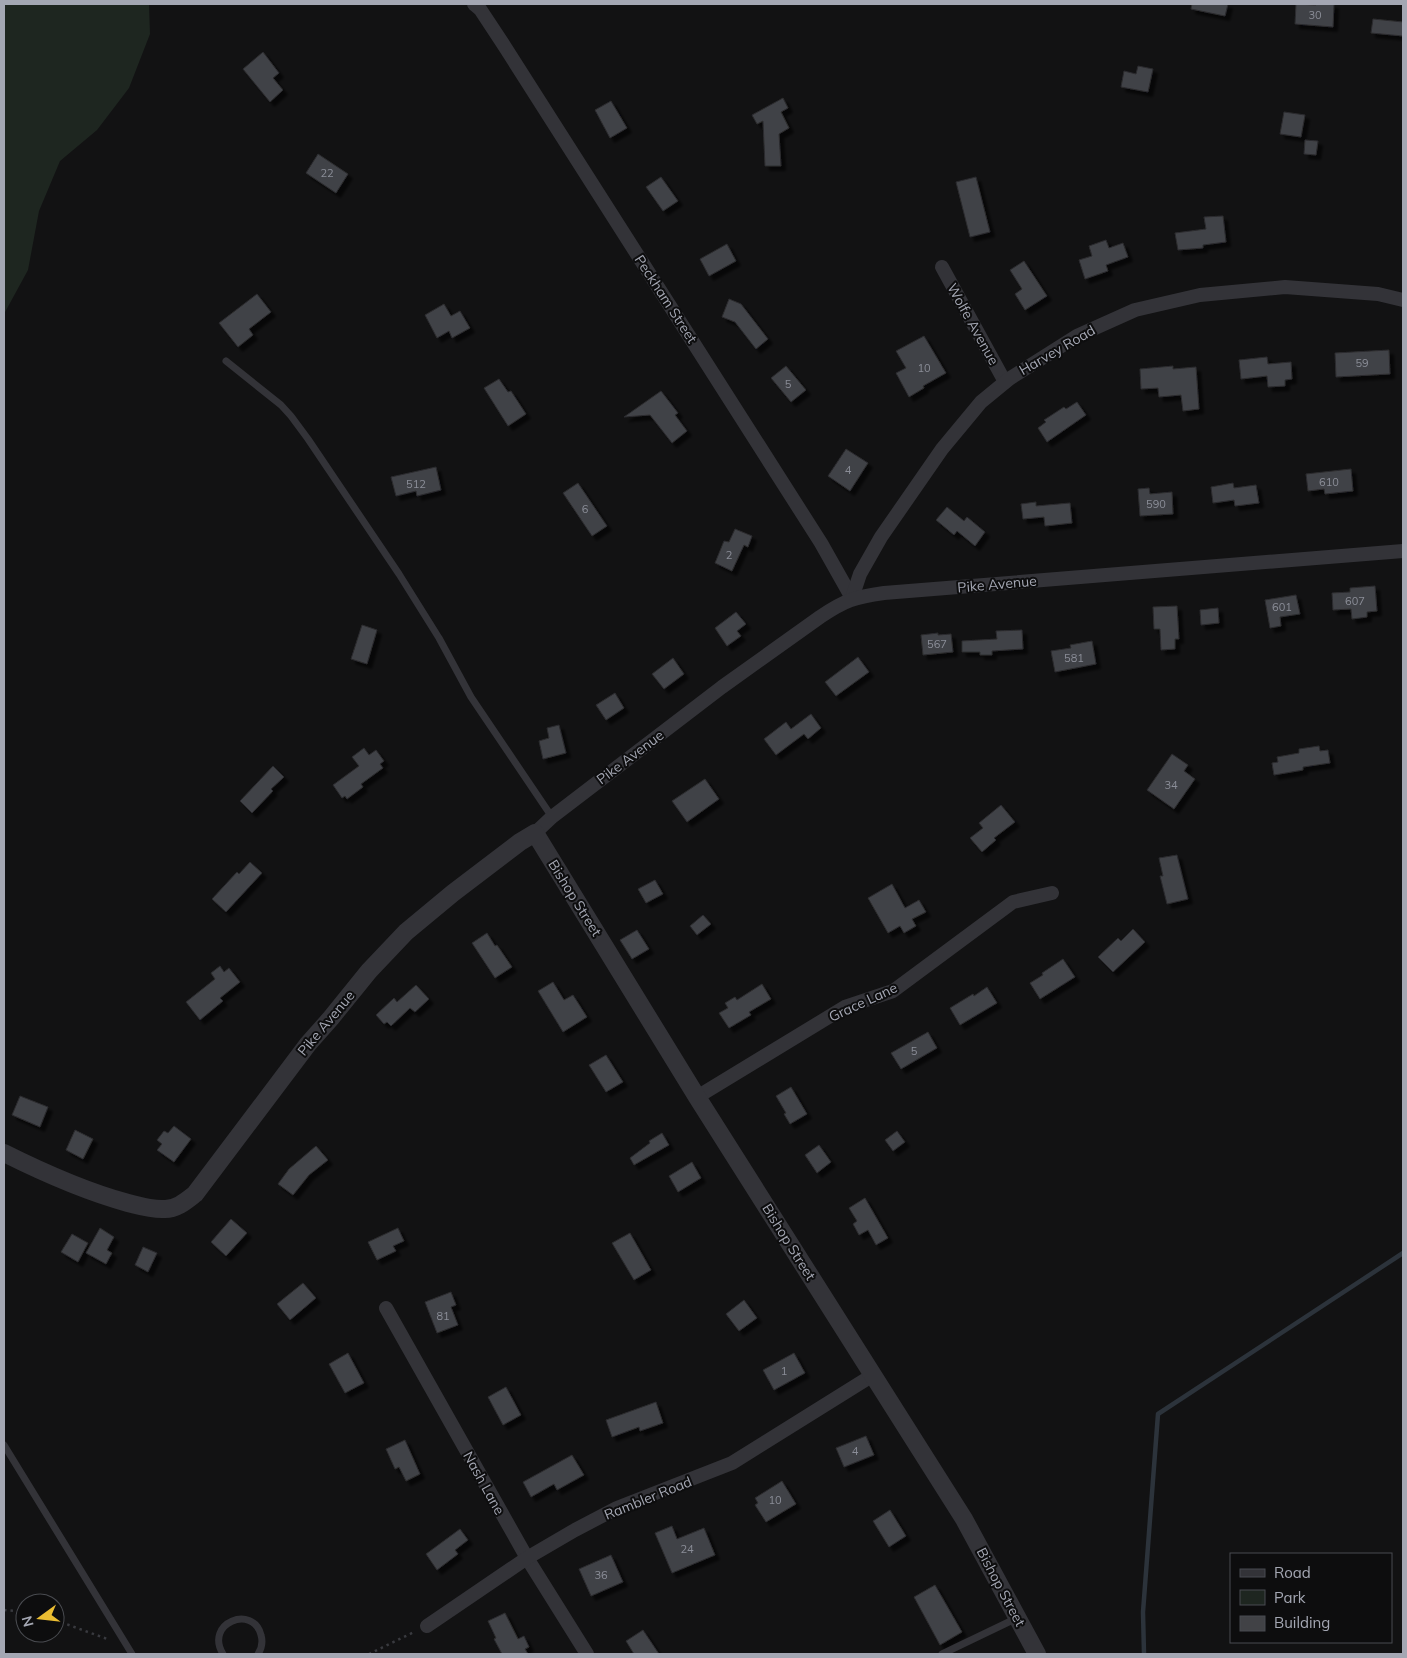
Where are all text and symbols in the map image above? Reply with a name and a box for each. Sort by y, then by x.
house number: 30 [1308,8,1322,22]
house number: 22 [320,166,334,180]
street label: Peckham Street [631,251,701,347]
street label: Wolfe Avenue [943,280,1003,368]
street label: Harvey Road [1016,321,1098,379]
house number: 59 [1355,356,1369,370]
house number: 10 [917,361,931,375]
house number: 5 [785,377,792,391]
house number: 4 [845,463,852,477]
house number: 610 [1319,475,1339,489]
house number: 512 [406,477,426,491]
house number: 590 [1146,497,1166,511]
house number: 6 [582,502,589,516]
house number: 2 [726,548,733,562]
street label: Pike Avenue [957,572,1037,596]
house number: 607 [1345,594,1365,608]
house number: 601 [1272,600,1292,614]
house number: 567 [927,637,947,651]
house number: 581 [1064,651,1084,665]
street label: Pike Avenue [593,726,667,788]
house number: 34 [1164,778,1178,792]
street label: Bishop Street [544,856,606,940]
street label: Grace Lane [826,978,900,1026]
street label: Pike Avenue [294,987,358,1059]
house number: 5 [911,1044,918,1058]
street label: Bishop Street [758,1200,820,1284]
house number: 81 [436,1309,450,1323]
house number: 1 [781,1364,787,1378]
house number: 4 [852,1444,859,1458]
street label: Nash Lane [459,1448,509,1518]
street label: Rambler Road [602,1472,694,1524]
house number: 10 [768,1493,782,1507]
house number: 24 [680,1542,694,1556]
street label: Bishop Street [973,1544,1029,1630]
legend [1230,1553,1392,1643]
text: Road [1274,1563,1311,1582]
house number: 36 [594,1568,608,1582]
text: Park [1274,1588,1306,1607]
north arrow [15,1593,65,1643]
text: Building [1274,1613,1330,1632]
text: N [17,1614,38,1629]

